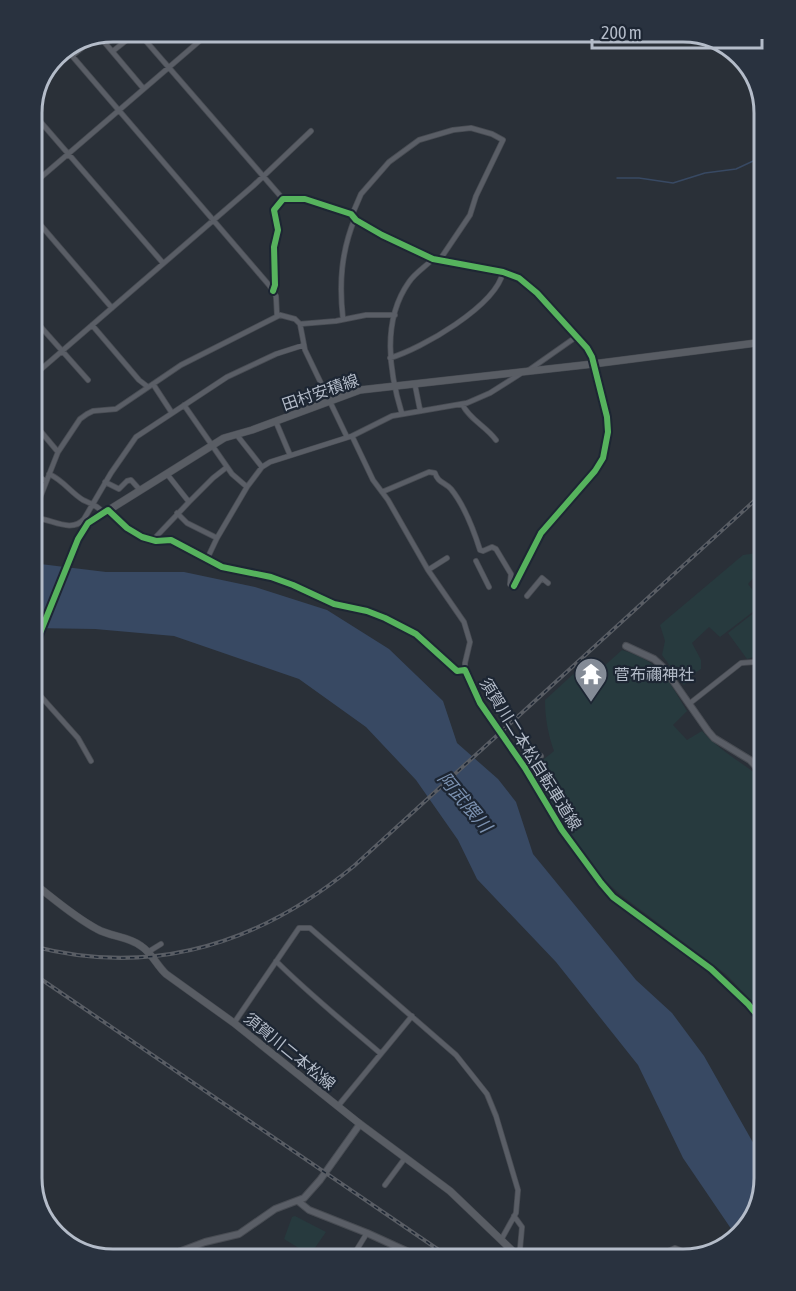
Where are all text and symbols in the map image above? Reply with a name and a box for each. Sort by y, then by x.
scale bar [592,12,762,50]
text: 200 m [601,22,642,43]
street label: 田村安積線 [279,370,361,414]
temple icon: 菅布禰神社 [573,656,609,703]
place label: 菅布禰神社 [614,665,694,683]
street label: 須賀川二本松自転車道線 [477,675,585,833]
water label: 阿武隈川 [434,768,497,838]
street label: 須賀川二本松線 [241,1009,339,1093]

